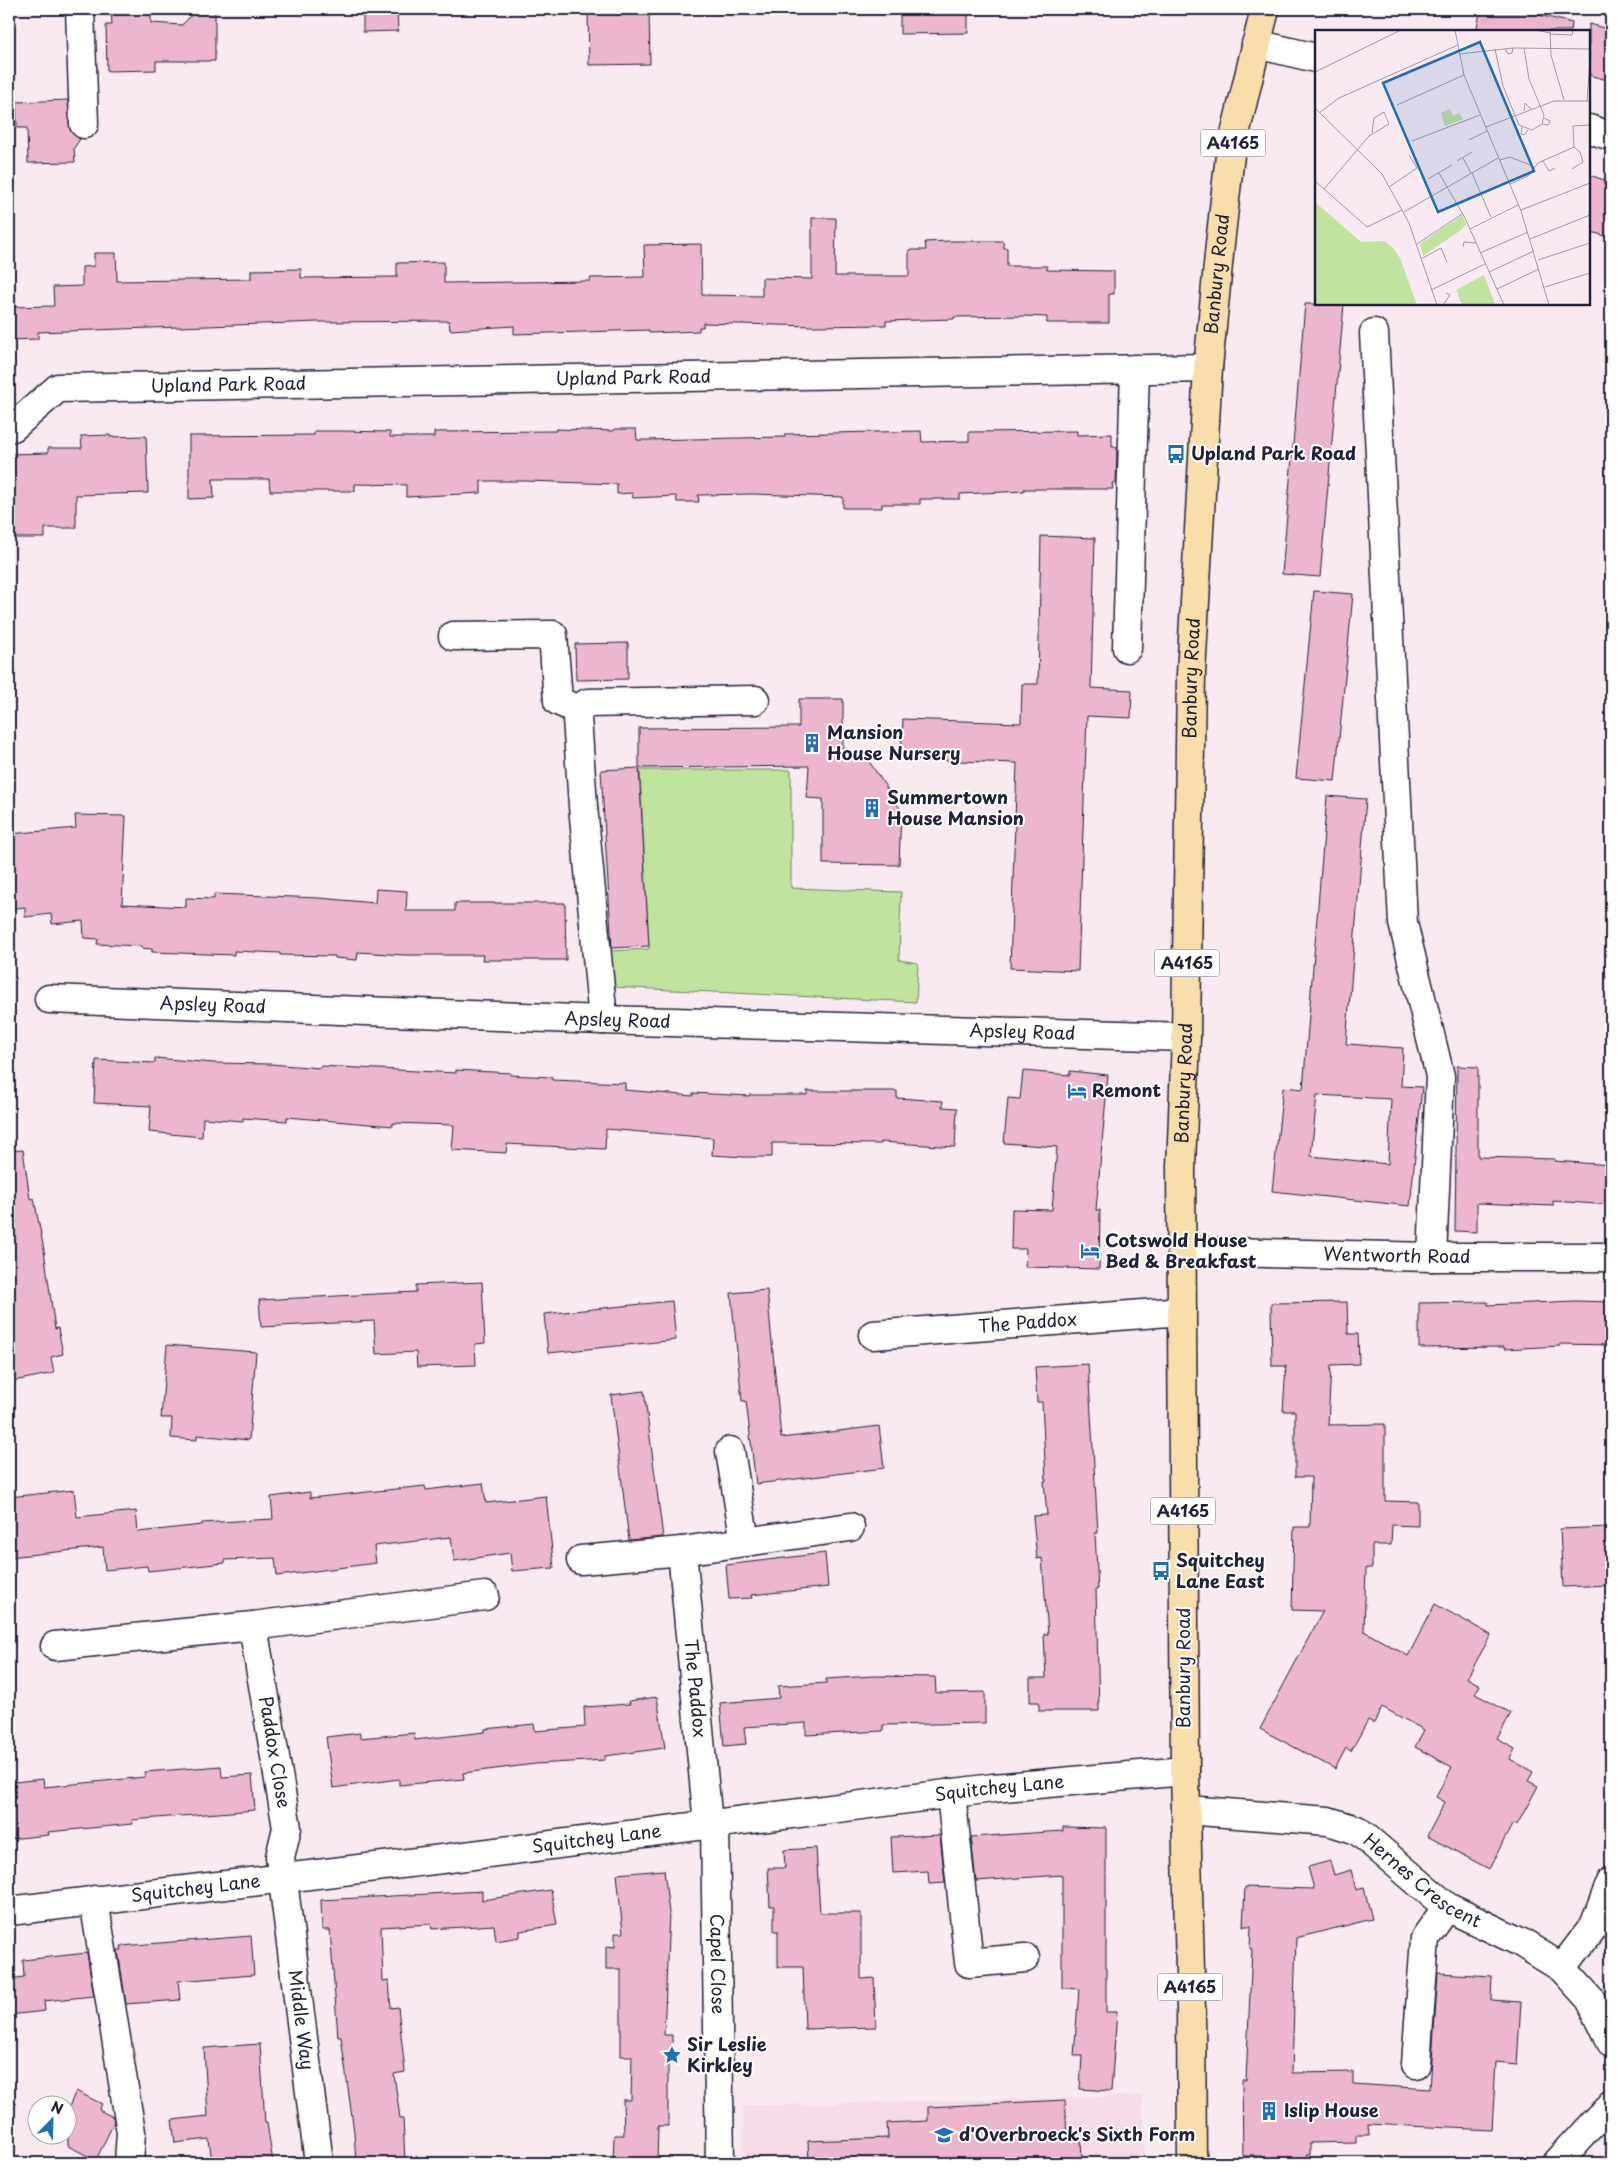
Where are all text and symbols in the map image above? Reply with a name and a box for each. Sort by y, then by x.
inset map [1315,30,1590,305]
road number: A4165 [1200,130,1266,156]
street label: Banbury Road [1196,212,1235,336]
street label: Upland Park Road [555,362,711,391]
street label: Upland Park Road [150,369,306,398]
place label: Upland Park Road [1191,439,1356,466]
bus stop icon: Upland Park Road [1165,443,1187,465]
street label: Banbury Road [1175,617,1206,739]
place label: Mansion House Nursery [827,718,960,766]
building icon: Mansion House Nursery [801,732,823,754]
place label: Summertown House Mansion [887,783,1024,831]
building icon: Summertown House Mansion [861,797,883,819]
road number: A4165 [1154,950,1220,976]
street label: Apsley Road [159,988,267,1019]
street label: Apsley Road [564,1004,671,1034]
street label: Apsley Road [969,1016,1076,1046]
street label: Banbury Road [1167,1022,1198,1144]
place label: Remont [1092,1076,1162,1103]
hotel icon: Remont [1066,1080,1088,1102]
place label: Cotswold House Bed & Breakfast [1105,1226,1257,1274]
street label: Wentworth Road [1323,1239,1471,1269]
hotel icon: Cotswold House Bed & Breakfast [1079,1240,1101,1262]
street label: The Paddox [977,1304,1078,1339]
road number: A4165 [1150,1498,1216,1524]
place label: Squitchey Lane East [1176,1546,1265,1594]
bus stop icon: Squitchey Lane East [1150,1560,1172,1582]
street label: Banbury Road [1169,1607,1196,1729]
street label: The Paddox [678,1638,715,1739]
street label: Paddox Close [253,1694,298,1810]
street label: Squitchey Lane [933,1767,1065,1807]
street label: Squitchey Lane [530,1816,663,1859]
street label: Hernes Crescent [1358,1826,1486,1934]
street label: Squitchey Lane [129,1866,262,1908]
street label: Capel Close [704,1913,733,2014]
street label: Middle Way [282,1968,322,2072]
road number: A4165 [1158,1974,1222,2000]
place label: Sir Leslie Kirkley [687,2030,767,2078]
place icon: Sir Leslie Kirkley [661,2044,683,2066]
north arrow [28,2094,78,2144]
text: N [48,2096,66,2119]
place label: Islip House [1284,2096,1379,2123]
building icon: Islip House [1258,2100,1280,2122]
place label: d'Overbroeck's Sixth Form [959,2120,1195,2147]
school or university icon: d'Overbroeck's Sixth Form [933,2124,955,2146]

